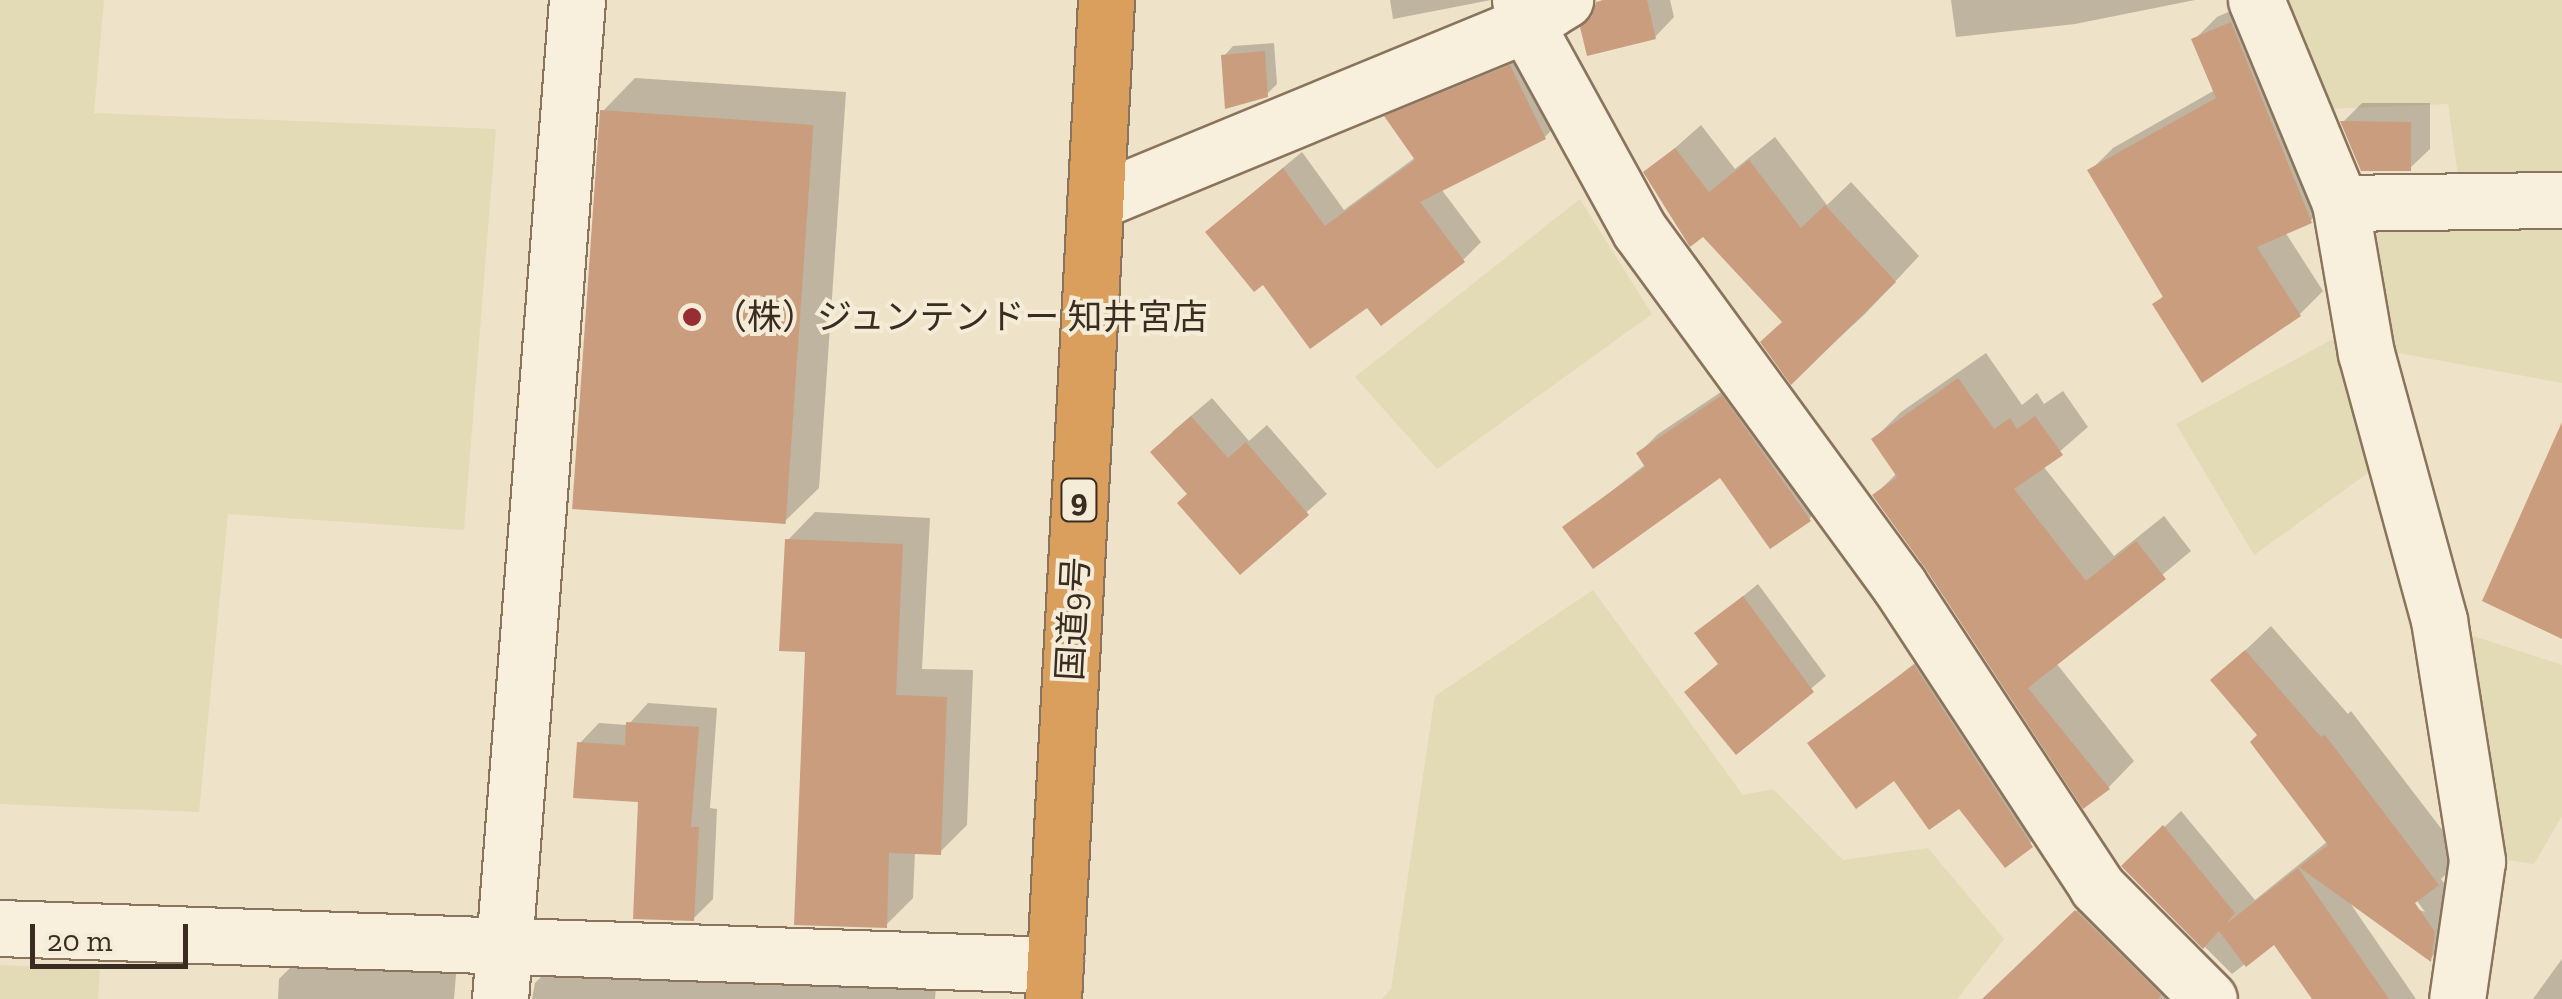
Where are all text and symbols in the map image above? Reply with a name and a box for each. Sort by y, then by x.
place label: （株）ジュンテンドー 知井宮店 [712,296,1210,338]
marker: （株）ジュンテンドー 知井宮店 [681,306,703,328]
road number: 9 [1059,473,1099,527]
street label: 国道9号 [1049,556,1097,682]
scale bar [35,904,192,966]
text: 20 m [47,923,112,959]

